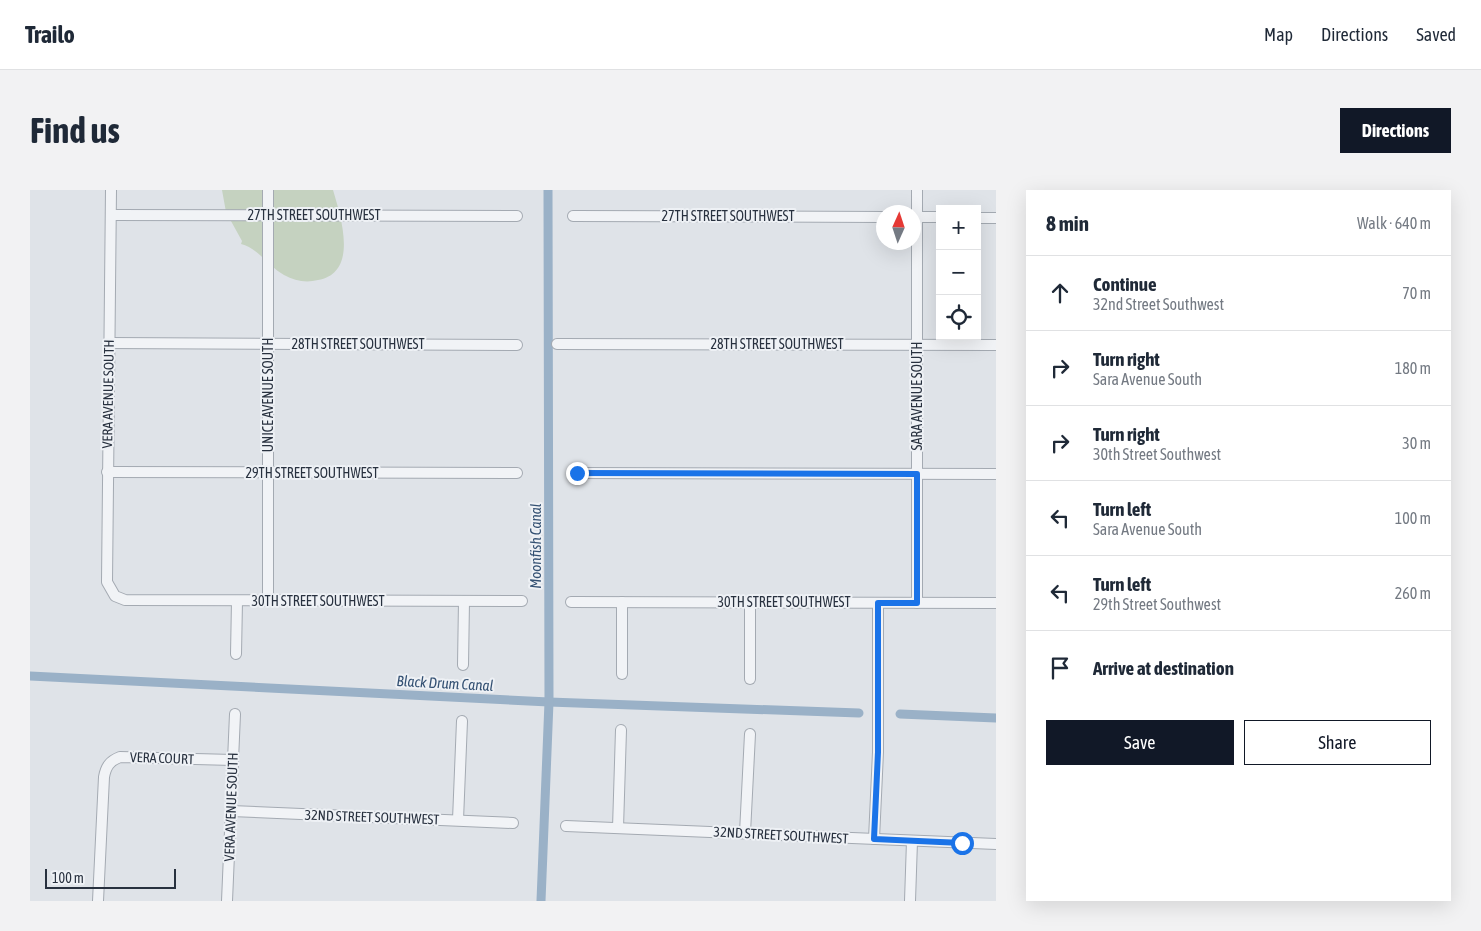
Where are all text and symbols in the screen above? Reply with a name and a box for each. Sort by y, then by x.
text: Trailo [25,21,75,48]
text: Map [1264,24,1293,45]
text: Directions [1321,24,1388,45]
text: Saved [1416,24,1456,45]
button: Directions [1340,108,1451,153]
text: Find us [30,110,120,150]
north arrow [876,205,921,250]
map controls [936,205,981,340]
button: + [936,205,981,250]
street label: 27TH STREET SOUTHWEST [247,207,381,223]
street label: 27TH STREET SOUTHWEST [661,208,795,224]
text: 8 min [1046,211,1089,235]
text: Walk · 640 m [1357,214,1431,232]
button: − [936,250,981,295]
text: Continue [1093,273,1157,295]
icon: ahead [1046,279,1074,307]
text: 70 m [1402,284,1431,302]
button: locate [936,295,981,340]
text: 32nd Street Southwest [1093,295,1224,313]
street label: 28TH STREET SOUTHWEST [291,336,425,352]
street label: 28TH STREET SOUTHWEST [710,336,844,352]
street label: UNICE AVENUE SOUTH [260,338,276,452]
street label: VERA AVENUE SOUTH [99,339,117,449]
street label: SARA AVENUE SOUTH [909,342,925,450]
text: Turn right [1093,348,1160,370]
icon: right [1046,354,1074,382]
text: 180 m [1395,359,1431,377]
text: Sara Avenue South [1093,370,1202,388]
text: Turn right [1093,423,1160,445]
icon: right [1046,429,1074,457]
text: 30 m [1402,434,1431,452]
text: 30th Street Southwest [1093,445,1221,463]
route end [566,462,589,485]
street label: 29TH STREET SOUTHWEST [245,465,379,481]
text: Turn left [1093,498,1151,520]
water label: Moonfish Canal [527,503,544,589]
icon: left [1046,504,1074,532]
text: 100 m [1395,509,1431,527]
text: Sara Avenue South [1093,520,1202,538]
text: Turn left [1093,573,1151,595]
icon: left [1046,579,1074,607]
text: 260 m [1395,584,1431,602]
street label: 30TH STREET SOUTHWEST [251,593,385,609]
street label: 30TH STREET SOUTHWEST [717,594,851,610]
text: 29th Street Southwest [1093,595,1221,613]
icon: arrive [1046,654,1074,682]
text: Arrive at destination [1093,657,1234,679]
water label: Black Drum Canal [396,672,494,694]
button: Save [1046,720,1234,765]
button: Share [1244,720,1431,765]
street label: VERA COURT [130,749,194,767]
street label: VERA AVENUE SOUTH [221,752,241,862]
street label: 32ND STREET SOUTHWEST [304,807,440,827]
street label: 32ND STREET SOUTHWEST [713,823,849,847]
route start [951,832,974,855]
scale bar [45,866,176,889]
text: 100 m [52,870,84,886]

